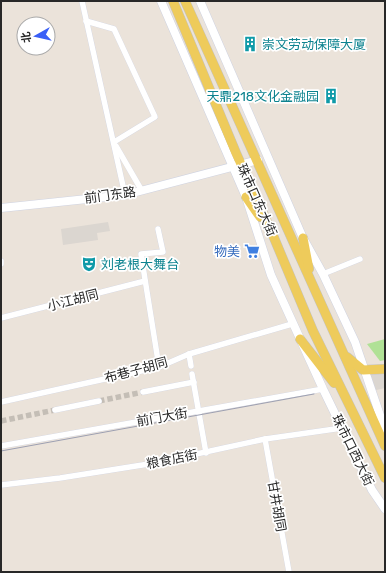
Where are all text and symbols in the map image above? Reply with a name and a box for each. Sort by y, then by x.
north arrow [16,16,56,56]
text: 北 [19,31,34,44]
building icon: 崇文劳动保障大厦 [241,35,259,53]
place label: 崇文劳动保障大厦 [262,37,366,52]
building icon: 天鼎218文化金融园 [322,87,340,105]
place label: 天鼎218文化金融园 [207,89,319,104]
street label: 珠市口东大街 [234,161,280,239]
street label: 前门东路 [83,184,137,206]
supermarket icon: 物美 [243,242,261,260]
place label: 物美 [214,244,240,259]
theatre icon: 刘老根大舞台 [80,255,98,273]
place label: 刘老根大舞台 [101,257,179,272]
street label: 小江胡同 [46,286,100,314]
street label: 布巷子胡同 [103,354,169,386]
street label: 前门大街 [135,405,189,429]
street label: 珠市口西大街 [329,412,377,488]
street label: 粮食店街 [145,447,199,471]
street label: 甘井胡同 [265,479,289,533]

